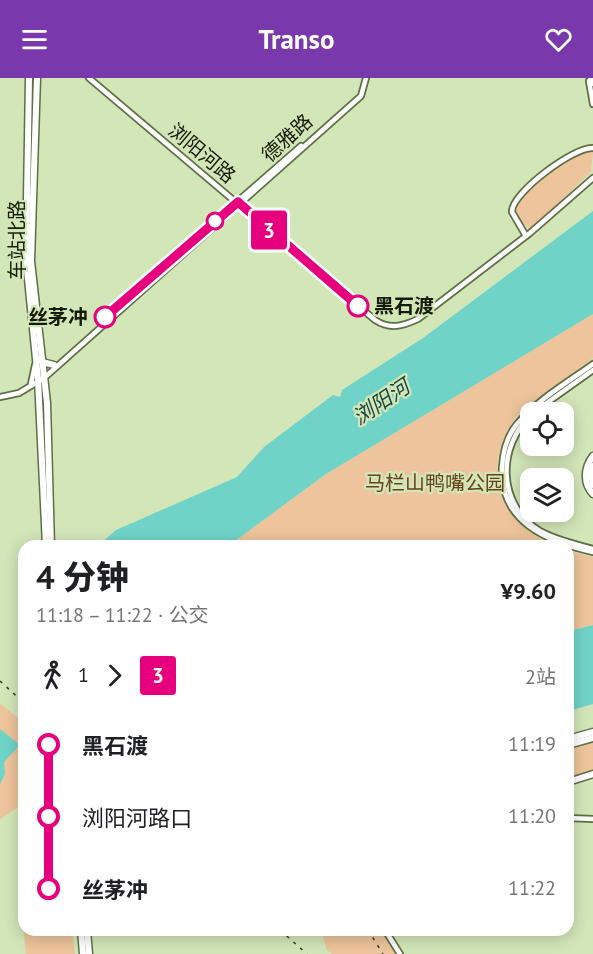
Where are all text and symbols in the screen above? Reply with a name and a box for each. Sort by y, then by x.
text: Transo [259,22,334,56]
icon: menu [18,23,51,56]
icon: heart [542,23,575,56]
street label: 德雅路 [256,108,318,168]
street label: 浏阳河路 [163,117,241,189]
street label: 车站北路 [4,200,30,280]
line badge: 3 [250,210,288,250]
unlabelled marker [206,212,224,230]
text: 3 [263,217,275,244]
place label: 黑石渡 [374,293,434,319]
marker: 黑石渡 [347,295,369,317]
place label: 丝茅冲 [28,304,88,330]
marker: 丝茅冲 [94,306,116,328]
water label: 浏阳河 [347,371,418,431]
map controls [520,402,574,522]
button: locate [520,402,574,456]
button: layers [520,468,574,522]
park label: 马栏山鸭嘴公园 [365,470,505,496]
text: 4 分钟 [36,555,129,598]
text: ¥9.60 [501,577,556,605]
text: 11:18 – 11:22 · 公交 [36,602,209,628]
icon: walk [36,659,69,692]
icon: forward [98,659,131,692]
text: 1 [78,662,89,688]
text: 3 [152,662,164,689]
text: 2站 [525,664,556,690]
text: 11:19 [508,731,556,757]
text: 黑石渡 [82,732,148,760]
text: 11:20 [508,803,556,829]
text: 浏阳河路口 [82,804,192,832]
text: 11:22 [508,875,556,901]
text: 丝茅冲 [82,876,148,904]

